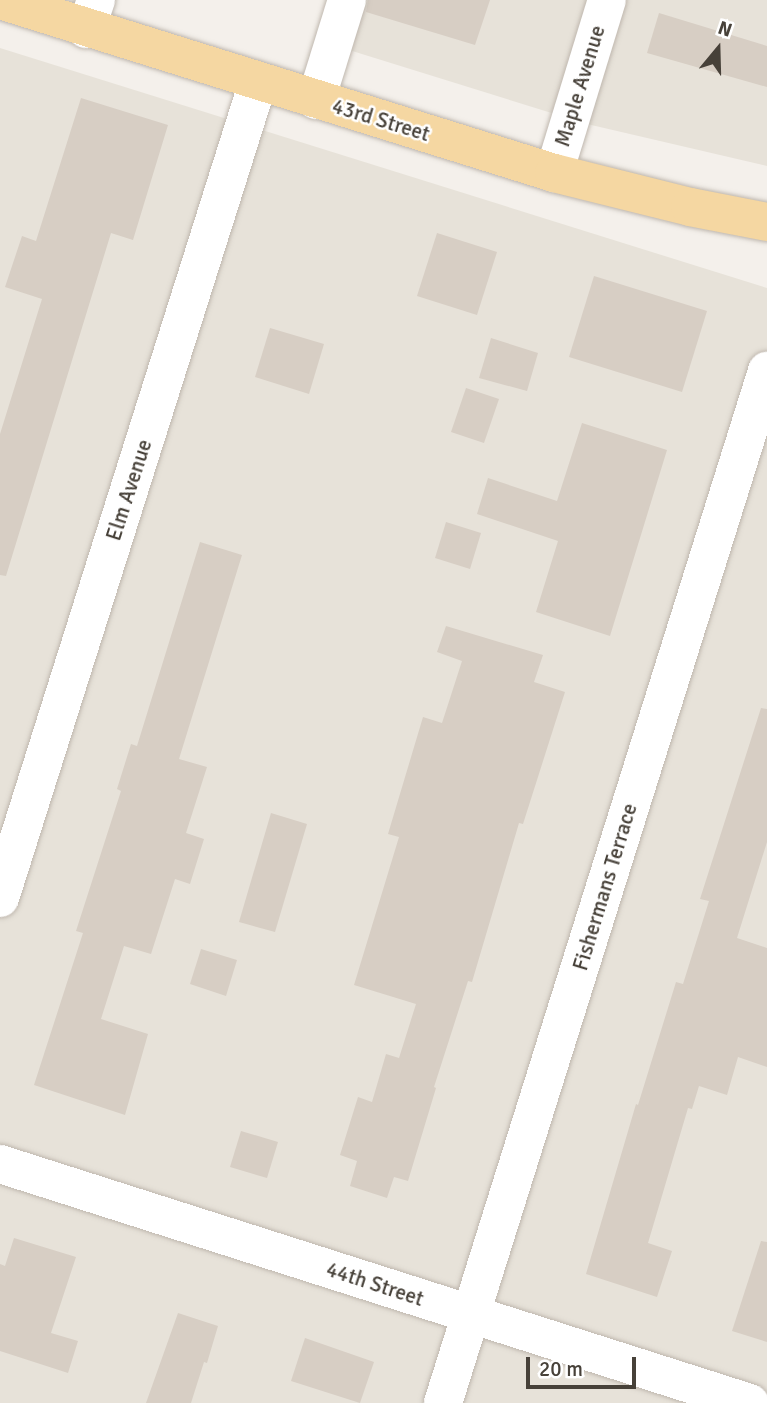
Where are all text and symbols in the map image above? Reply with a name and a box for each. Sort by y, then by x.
north arrow [683,14,753,84]
text: N [715,16,735,43]
street label: Maple Avenue [550,22,610,150]
street label: 43rd Street [329,93,433,147]
street label: Elm Avenue [101,436,157,544]
street label: Fishermans Terrace [568,800,642,974]
street label: 44th Street [323,1256,427,1312]
scale bar [529,1344,639,1388]
text: 20 m [539,1356,583,1382]

